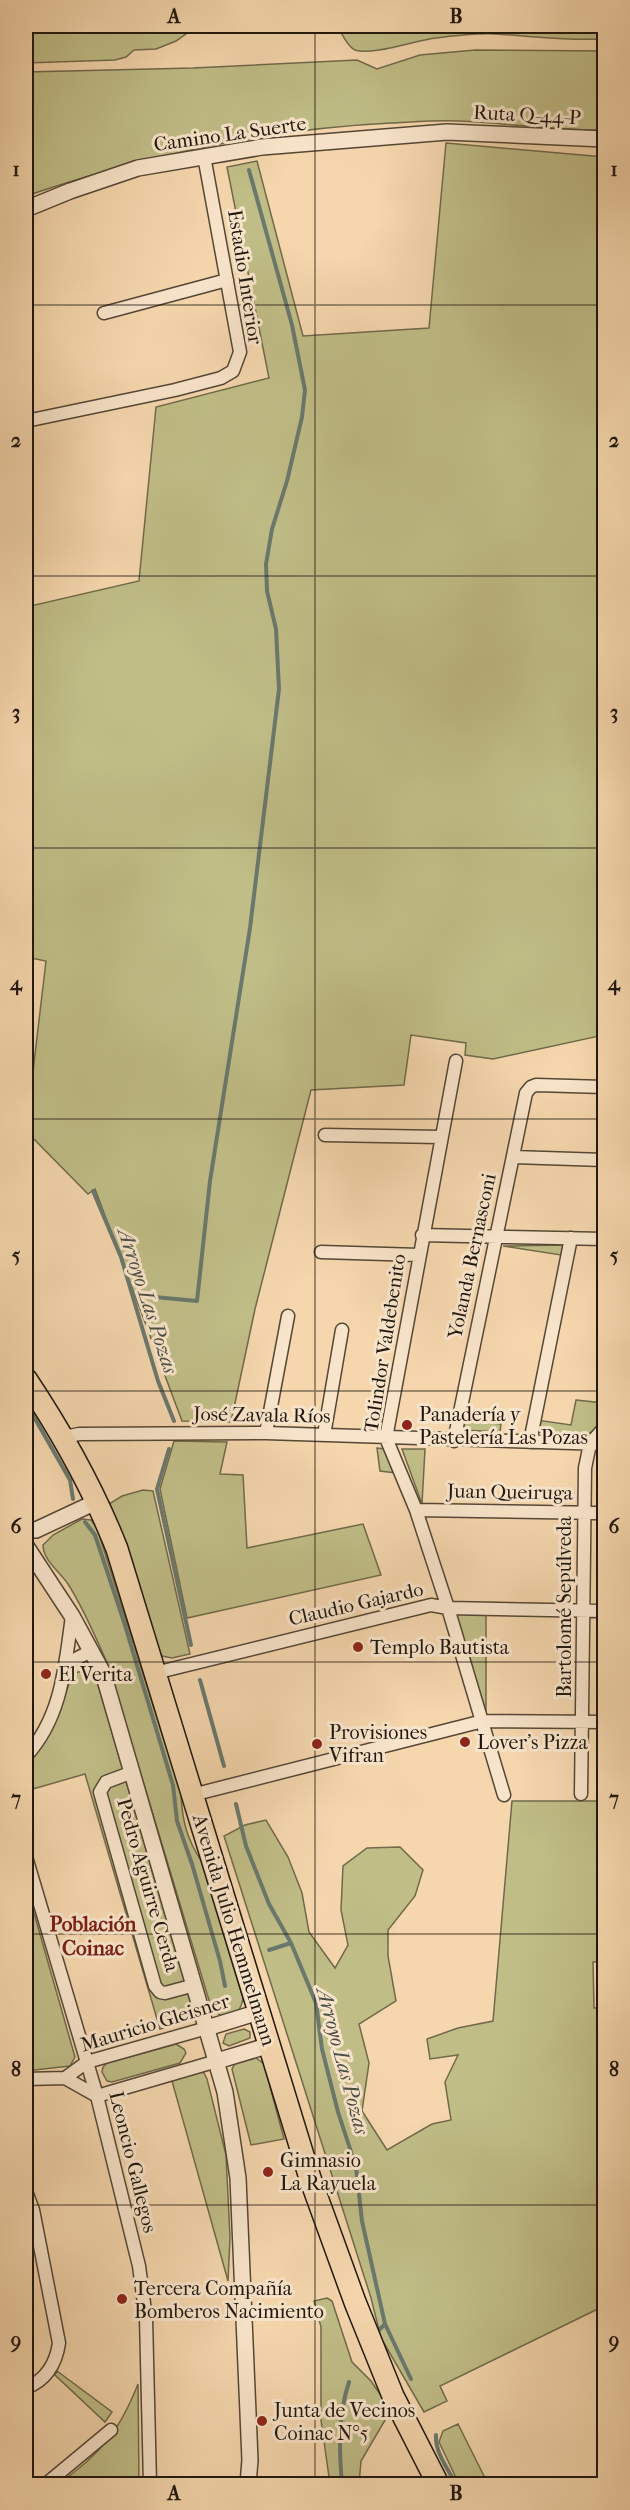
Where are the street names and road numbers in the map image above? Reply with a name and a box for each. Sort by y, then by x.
street label: Ruta Q-44-P [473,101,581,129]
street label: Camino La Suerte [152,112,308,156]
street label: Estadio Interior [223,208,267,347]
street label: Yolanda Bernasconi [443,1171,501,1342]
street label: Tolindor Valdebenito [360,1252,410,1434]
street label: José Zavala Ríos [191,1402,331,1428]
street label: Juan Queiruga [445,1479,574,1505]
street label: Bartolomé Sepúlveda [553,1516,576,1698]
street label: Claudio Gajardo [286,1577,426,1631]
street label: Pedro Aguirre Cerda [112,1796,184,1975]
street label: Avenida Julio Hemmelmann [187,1810,280,2049]
street label: Mauricio Gleisner [78,1989,233,2057]
street label: Leoncio Gallegos [104,2089,162,2235]

